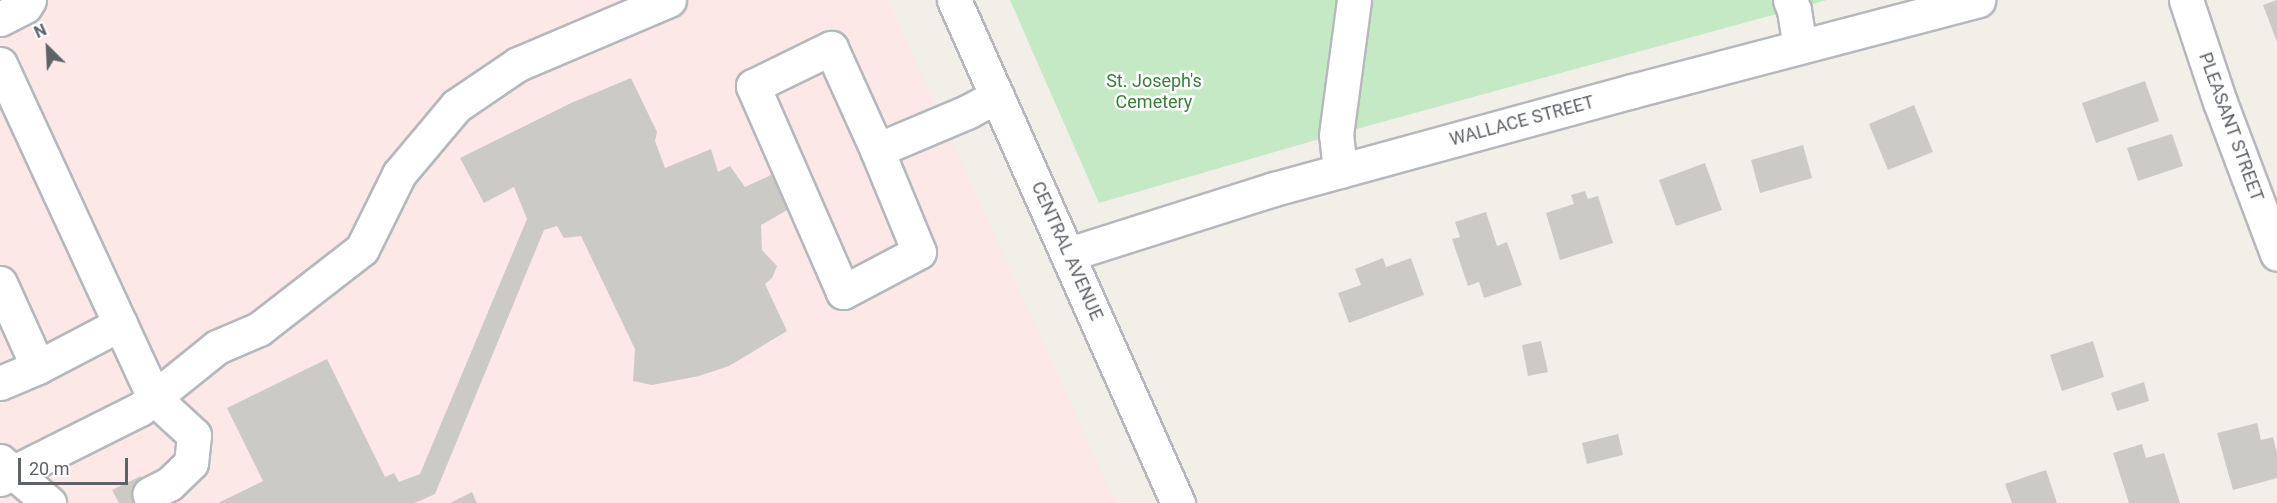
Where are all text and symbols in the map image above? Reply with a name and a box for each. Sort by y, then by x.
north arrow [18,18,78,78]
text: N [31,20,49,42]
street label: PLEASANT STREET [2194,49,2268,205]
park label: St. Joseph's Cemetery [1106,71,1202,113]
street label: WALLACE STREET [1447,91,1597,151]
street label: CENTRAL AVENUE [1027,178,1107,324]
scale bar [21,446,130,484]
text: 20 m [29,458,69,479]

